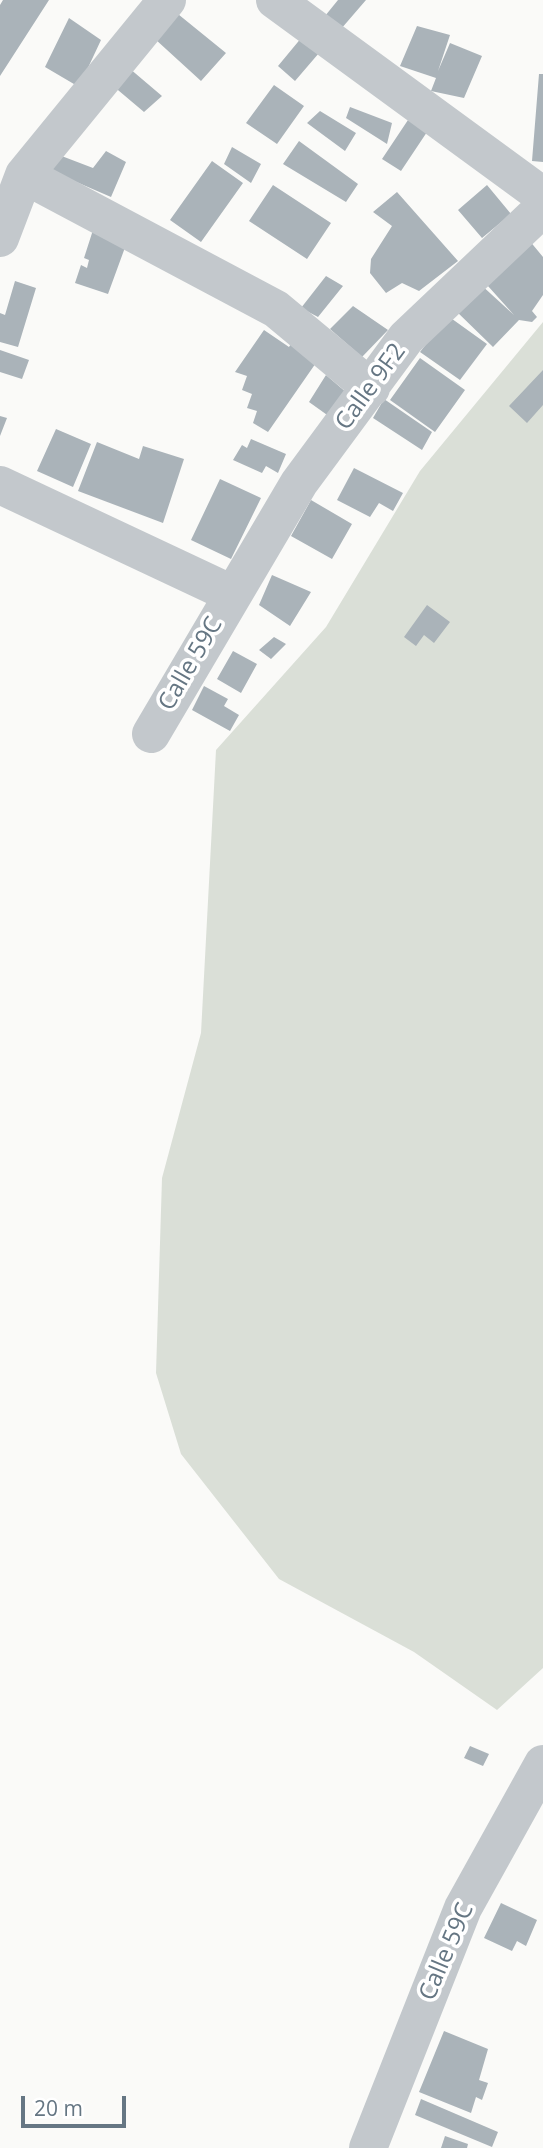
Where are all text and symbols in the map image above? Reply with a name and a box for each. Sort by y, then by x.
street label: Calle 9F2 [330,338,412,436]
street label: Calle 59C [153,612,229,716]
street label: Calle 59C [414,1899,480,2005]
scale bar [24,2082,130,2126]
text: 20 m [34,2094,83,2122]

